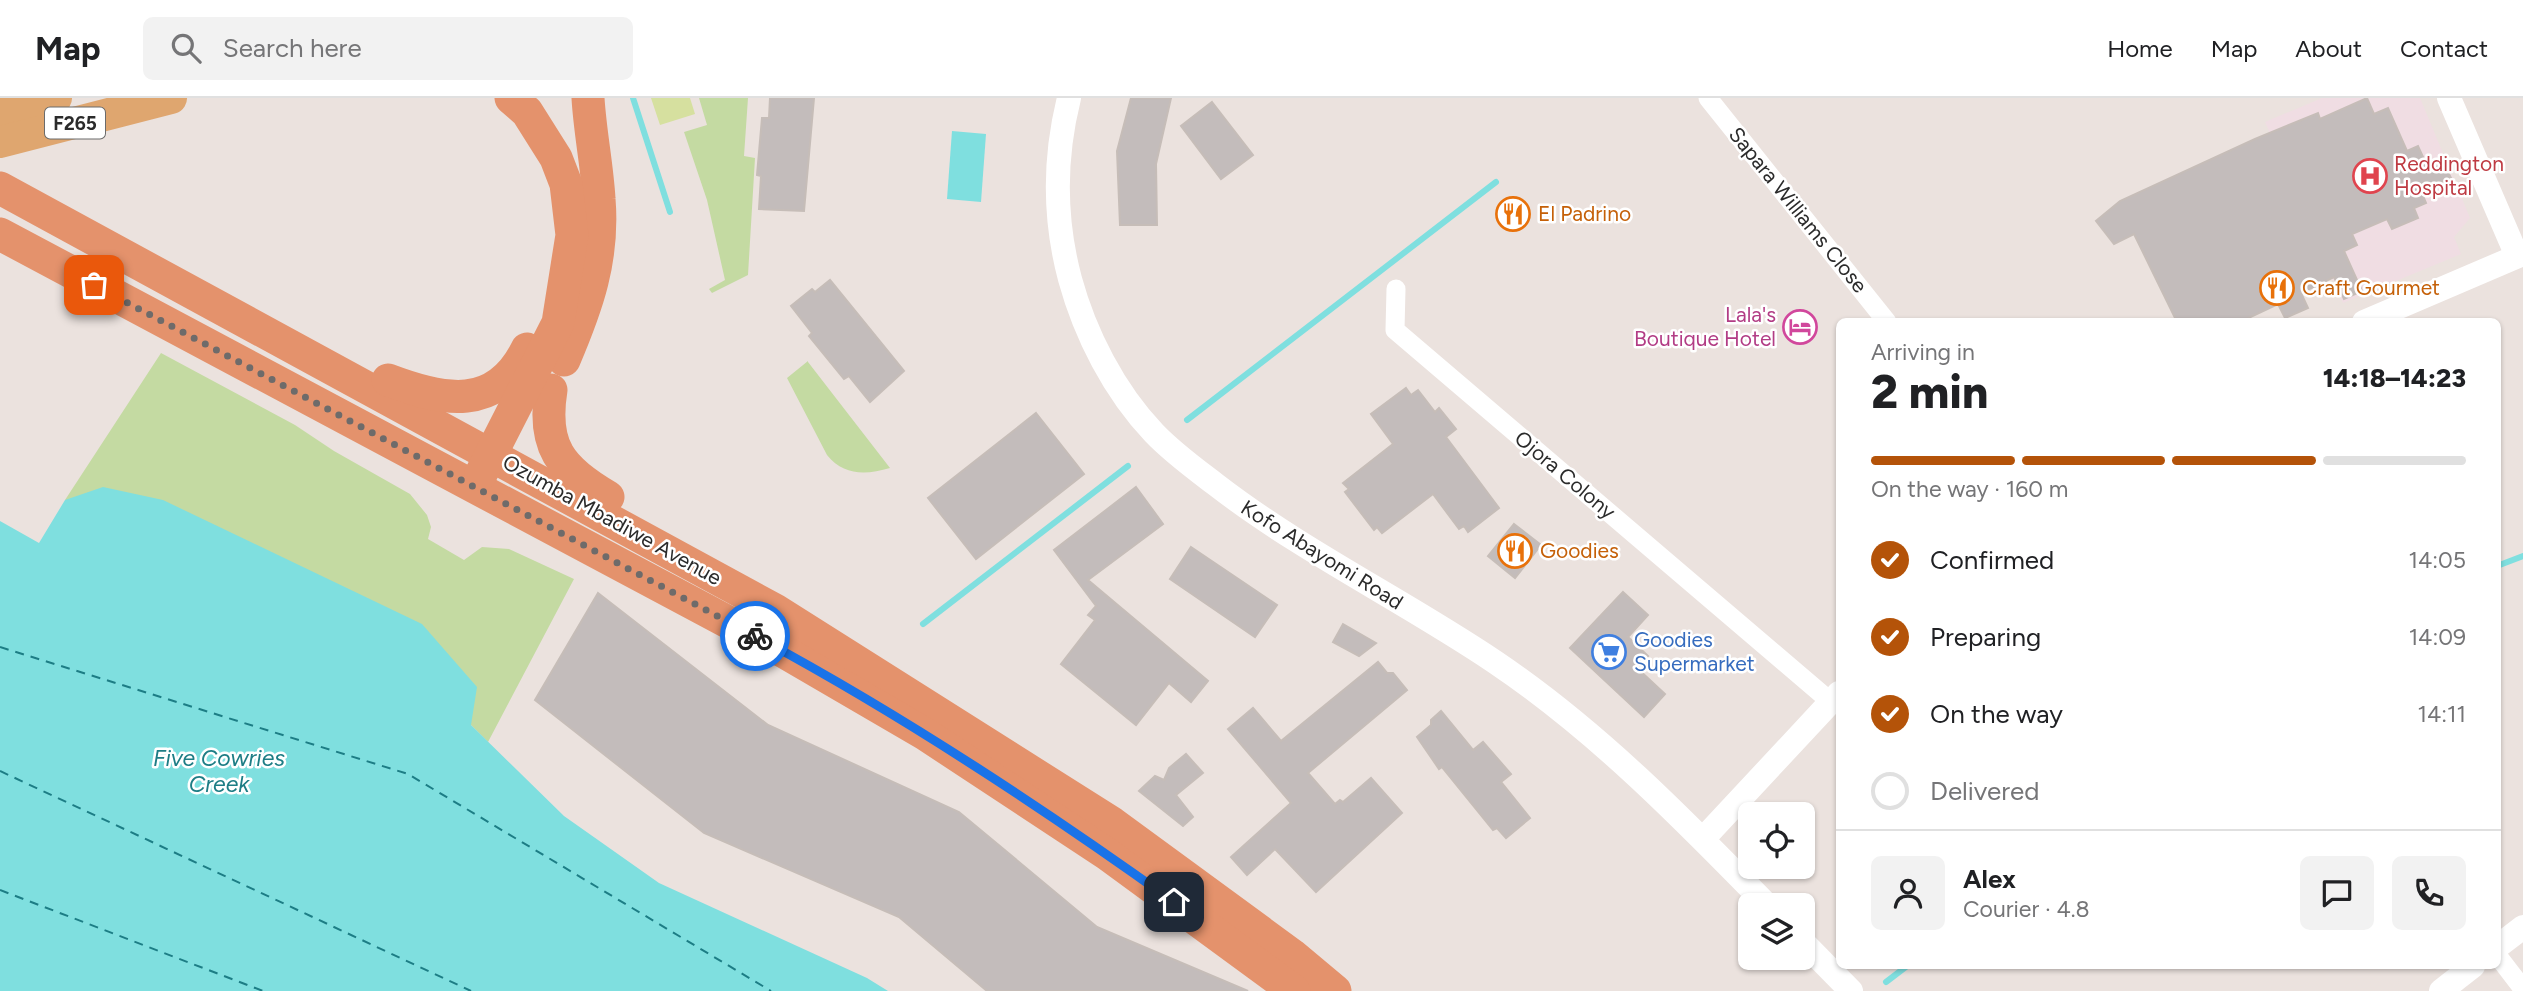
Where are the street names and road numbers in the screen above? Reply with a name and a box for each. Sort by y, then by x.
road number: F265 [45,108,105,139]
street label: Sapara Williams Close [1724,122,1873,297]
street label: Ojora Colony [1510,425,1621,524]
street label: Ozumba Mbadiwe Avenue [498,449,726,590]
street label: Kofo Abayomi Road [1237,495,1408,615]

